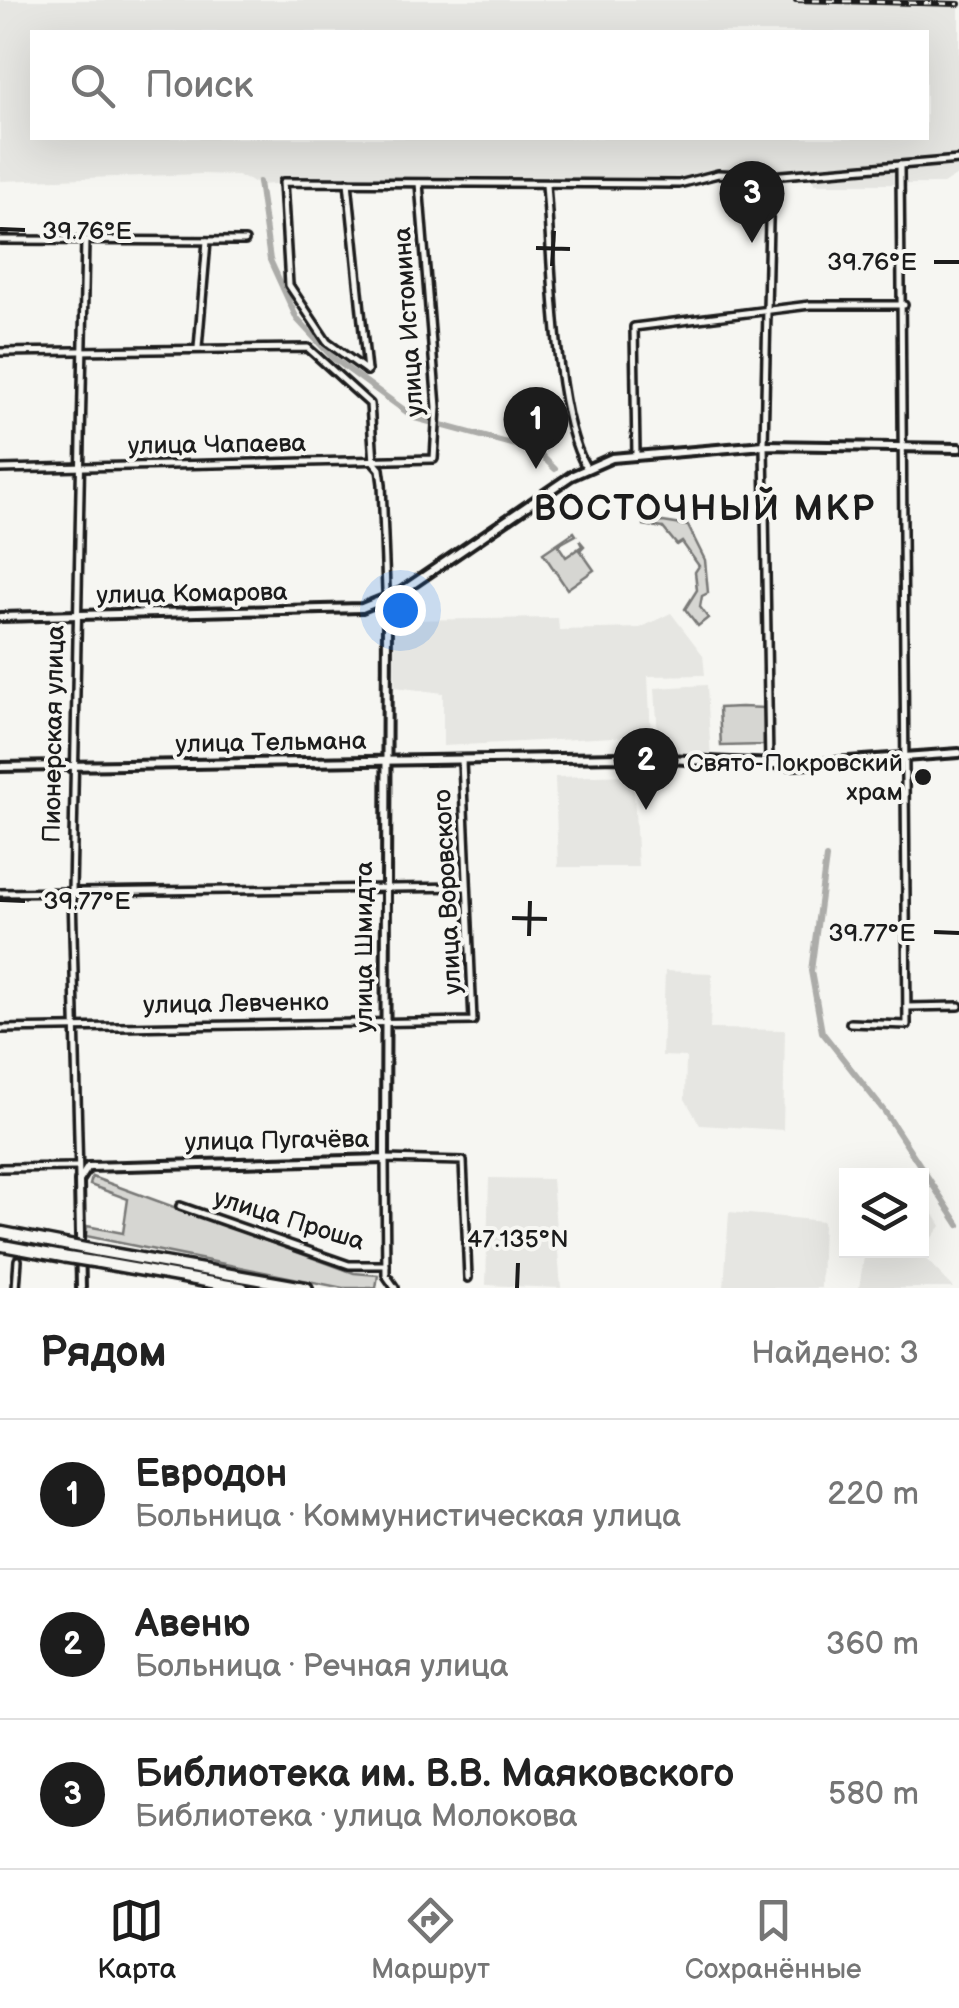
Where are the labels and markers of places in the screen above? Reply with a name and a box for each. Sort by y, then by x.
pin: 3 [720,160,784,243]
pin: 1 [504,386,568,469]
pin: 2 [614,728,678,810]
place label: Свято-Покровский храм [687,748,903,808]
marker: Свято-Покровский храм [912,766,934,788]

